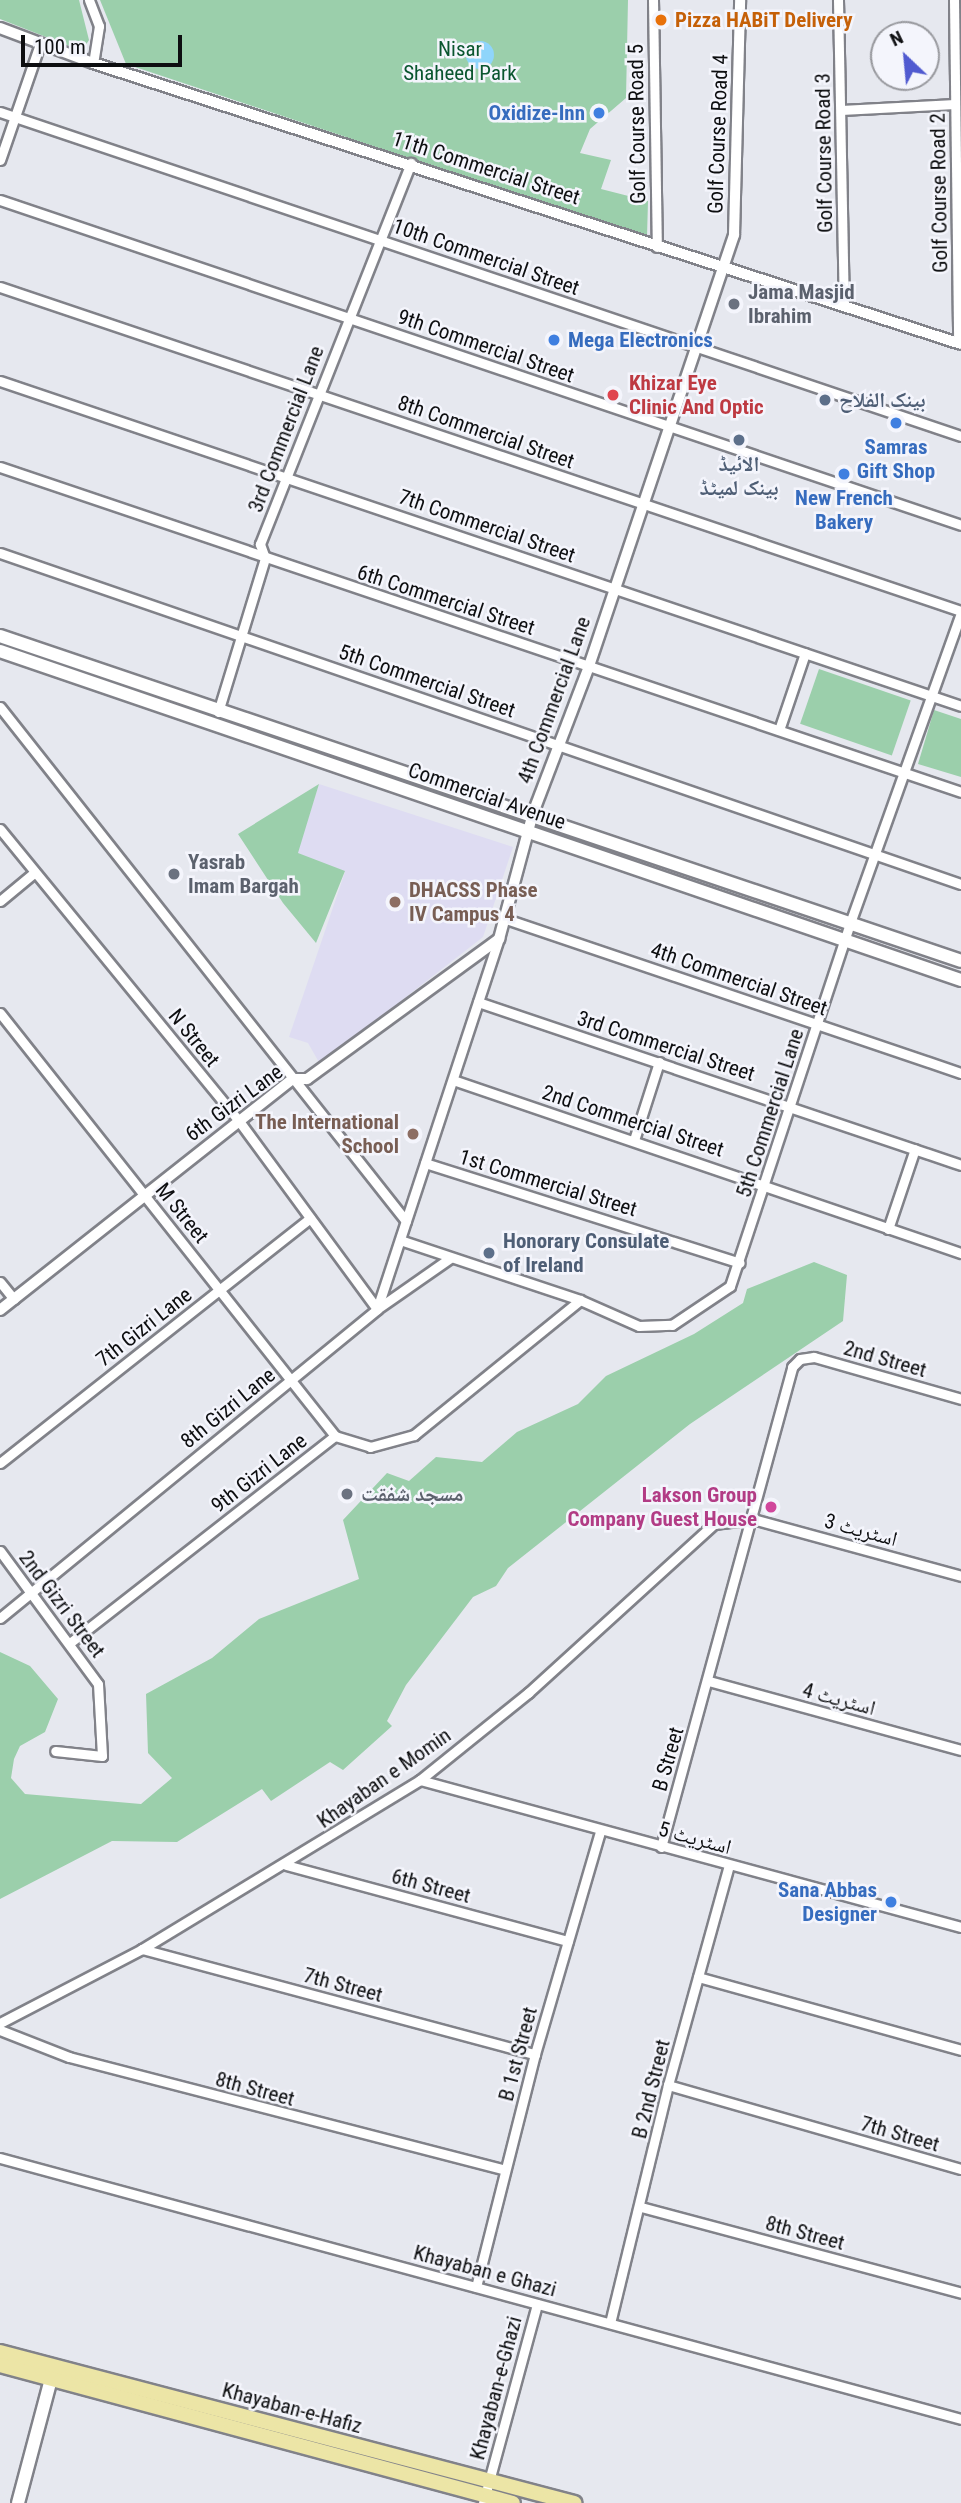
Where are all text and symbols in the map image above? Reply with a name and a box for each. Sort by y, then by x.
place label: Pizza HABiT Delivery [675,7,853,33]
marker: Pizza HABiT Delivery [653,12,669,28]
scale bar [24,21,186,65]
north arrow [870,21,940,91]
text: N [886,26,907,51]
text: 100 m [34,35,86,59]
park label: Nisar Shaheed Park [403,36,517,86]
street label: Golf Course Road 5 [623,44,651,204]
street label: Golf Course Road 4 [703,54,733,214]
street label: Golf Course Road 3 [810,73,838,233]
place label: Oxidize-Inn [489,100,585,126]
marker: Oxidize-Inn [591,105,607,121]
street label: Golf Course Road 2 [925,113,953,273]
street label: 11th Commercial Street [389,126,583,210]
street label: 10th Commercial Street [389,213,583,301]
place label: Jama Masjid Ibrahim [748,279,855,329]
marker: Jama Masjid Ibrahim [726,296,742,312]
street label: 9th Commercial Street [394,304,578,388]
place label: Mega Electronics [568,327,713,353]
marker: Mega Electronics [546,332,562,348]
street label: 3rd Commercial Lane [243,342,329,516]
place label: Khizar Eye Clinic And Optic [629,370,764,420]
marker: Khizar Eye Clinic And Optic [603,385,623,405]
place label: بینک الفلاح [839,387,926,413]
street label: 8th Commercial Street [394,390,578,474]
marker: بینک الفلاح [817,392,833,408]
marker: Samras Gift Shop [888,415,904,431]
marker: الائیڈ بینک لمیٹڈ [731,432,747,448]
place label: Samras Gift Shop [857,434,935,484]
place label: الائیڈ بینک لمیٹڈ [700,451,778,501]
marker: New French Bakery [836,466,852,482]
street label: 7th Commercial Street [395,484,579,568]
place label: New French Bakery [795,485,893,535]
street label: 6th Commercial Street [354,559,538,641]
street label: 4th Commercial Lane [512,613,596,787]
street label: 5th Commercial Street [335,639,519,723]
street label: Commercial Avenue [405,757,569,835]
place label: Yasrab Imam Bargah [188,849,299,899]
marker: Yasrab Imam Bargah [166,866,182,882]
place label: DHACSS Phase IV Campus 4 [409,877,537,927]
marker: DHACSS Phase IV Campus 4 [387,894,403,910]
street label: 4th Commercial Street [647,937,831,1021]
street label: N Street [163,1004,225,1072]
street label: 3rd Commercial Street [574,1005,758,1087]
street label: 5th Commercial Lane [731,1025,809,1201]
street label: 6th Gizri Lane [180,1059,288,1147]
street label: 2nd Commercial Street [539,1080,727,1162]
place label: The International School [255,1109,399,1159]
marker: The International School [405,1126,421,1142]
street label: 1st Commercial Street [456,1144,640,1222]
street label: M Street [150,1178,214,1248]
place label: Honorary Consulate of Ireland [503,1228,669,1278]
marker: Honorary Consulate of Ireland [481,1245,497,1261]
street label: 7th Gizri Lane [91,1282,197,1372]
street label: 2nd Street [841,1335,929,1383]
street label: 8th Gizri Lane [176,1362,280,1454]
street label: 9th Gizri Lane [206,1428,312,1518]
place label: مسجد شفقت [361,1481,464,1507]
place label: Lakson Group Company Guest House [567,1482,757,1532]
marker: مسجد شفقت [339,1486,355,1502]
marker: Lakson Group Company Guest House [763,1499,779,1515]
street label: اسٹریٹ 3 [822,1508,900,1552]
street label: 2nd Gizri Street [14,1546,110,1662]
street label: اسٹریٹ 4 [800,1677,878,1721]
street label: Khayaban e Momin [312,1723,456,1833]
street label: B Street [647,1724,689,1794]
street label: اسٹریٹ 5 [656,1816,734,1860]
street label: 6th Street [389,1863,473,1909]
place label: Sana Abbas Designer [778,1877,877,1927]
marker: Sana Abbas Designer [883,1894,899,1910]
street label: 7th Street [301,1962,385,2008]
street label: B 1st Street [493,2004,543,2104]
street label: B 2nd Street [627,2037,675,2141]
street label: 8th Street [213,2066,297,2112]
street label: 7th Street [858,2111,942,2157]
street label: 8th Street [763,2210,847,2256]
street label: Khayaban e Ghazi [411,2240,559,2302]
street label: Khayaban-e-Ghazi [465,2313,527,2463]
street label: Khayaban-e-Hafiz [219,2377,365,2439]

